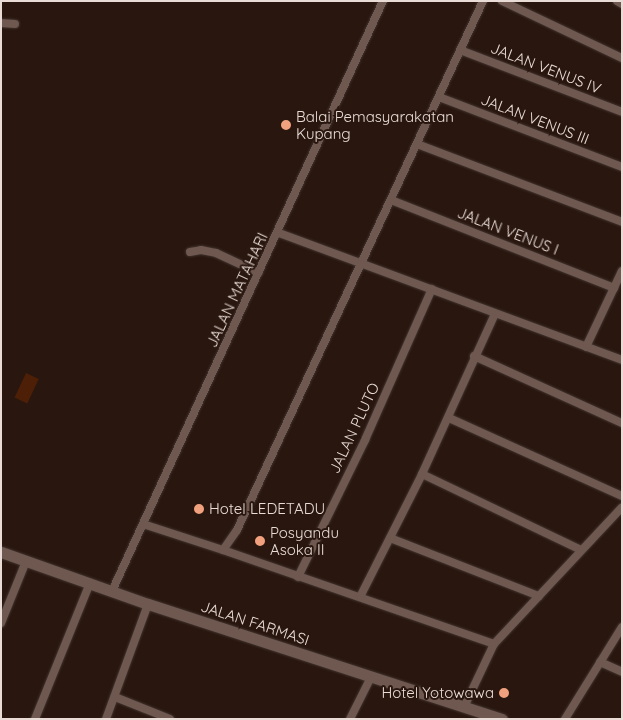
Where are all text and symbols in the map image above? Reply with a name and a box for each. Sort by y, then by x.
street label: JALAN VENUS IV [488,39,604,97]
street label: JALAN VENUS III [478,90,592,148]
place label: Balai Pemasyarakatan Kupang [296,107,454,142]
marker: Balai Pemasyarakatan Kupang [280,119,292,131]
street label: JALAN VENUS I [455,203,561,259]
street label: JALAN MATAHARI [203,230,271,350]
street label: JALAN PLUTO [325,380,383,476]
place label: Hotel LEDETADU [209,500,325,518]
marker: Hotel LEDETADU [193,503,205,515]
place label: Posyandu Asoka II [270,523,339,558]
marker: Posyandu Asoka II [254,535,266,547]
street label: JALAN FARMASI [199,597,311,649]
place label: Hotel Yotowawa [381,684,494,702]
marker: Hotel Yotowawa [498,687,510,699]

